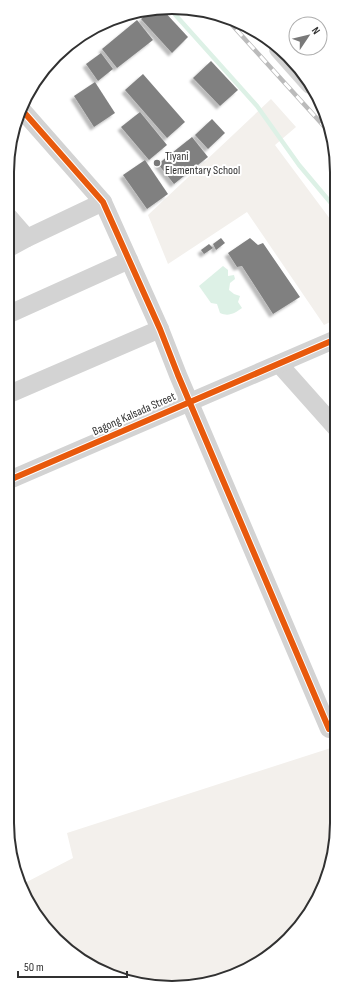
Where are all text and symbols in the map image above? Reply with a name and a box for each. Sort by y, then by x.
north arrow [288,16,328,56]
text: N [309,24,323,37]
place label: Tiyani Elementary School [165,149,240,178]
marker: Tiyani Elementary School [152,158,162,168]
street label: Bagong Kalsada Street [90,389,178,439]
scale bar [18,953,127,979]
text: 50 m [24,960,44,975]

